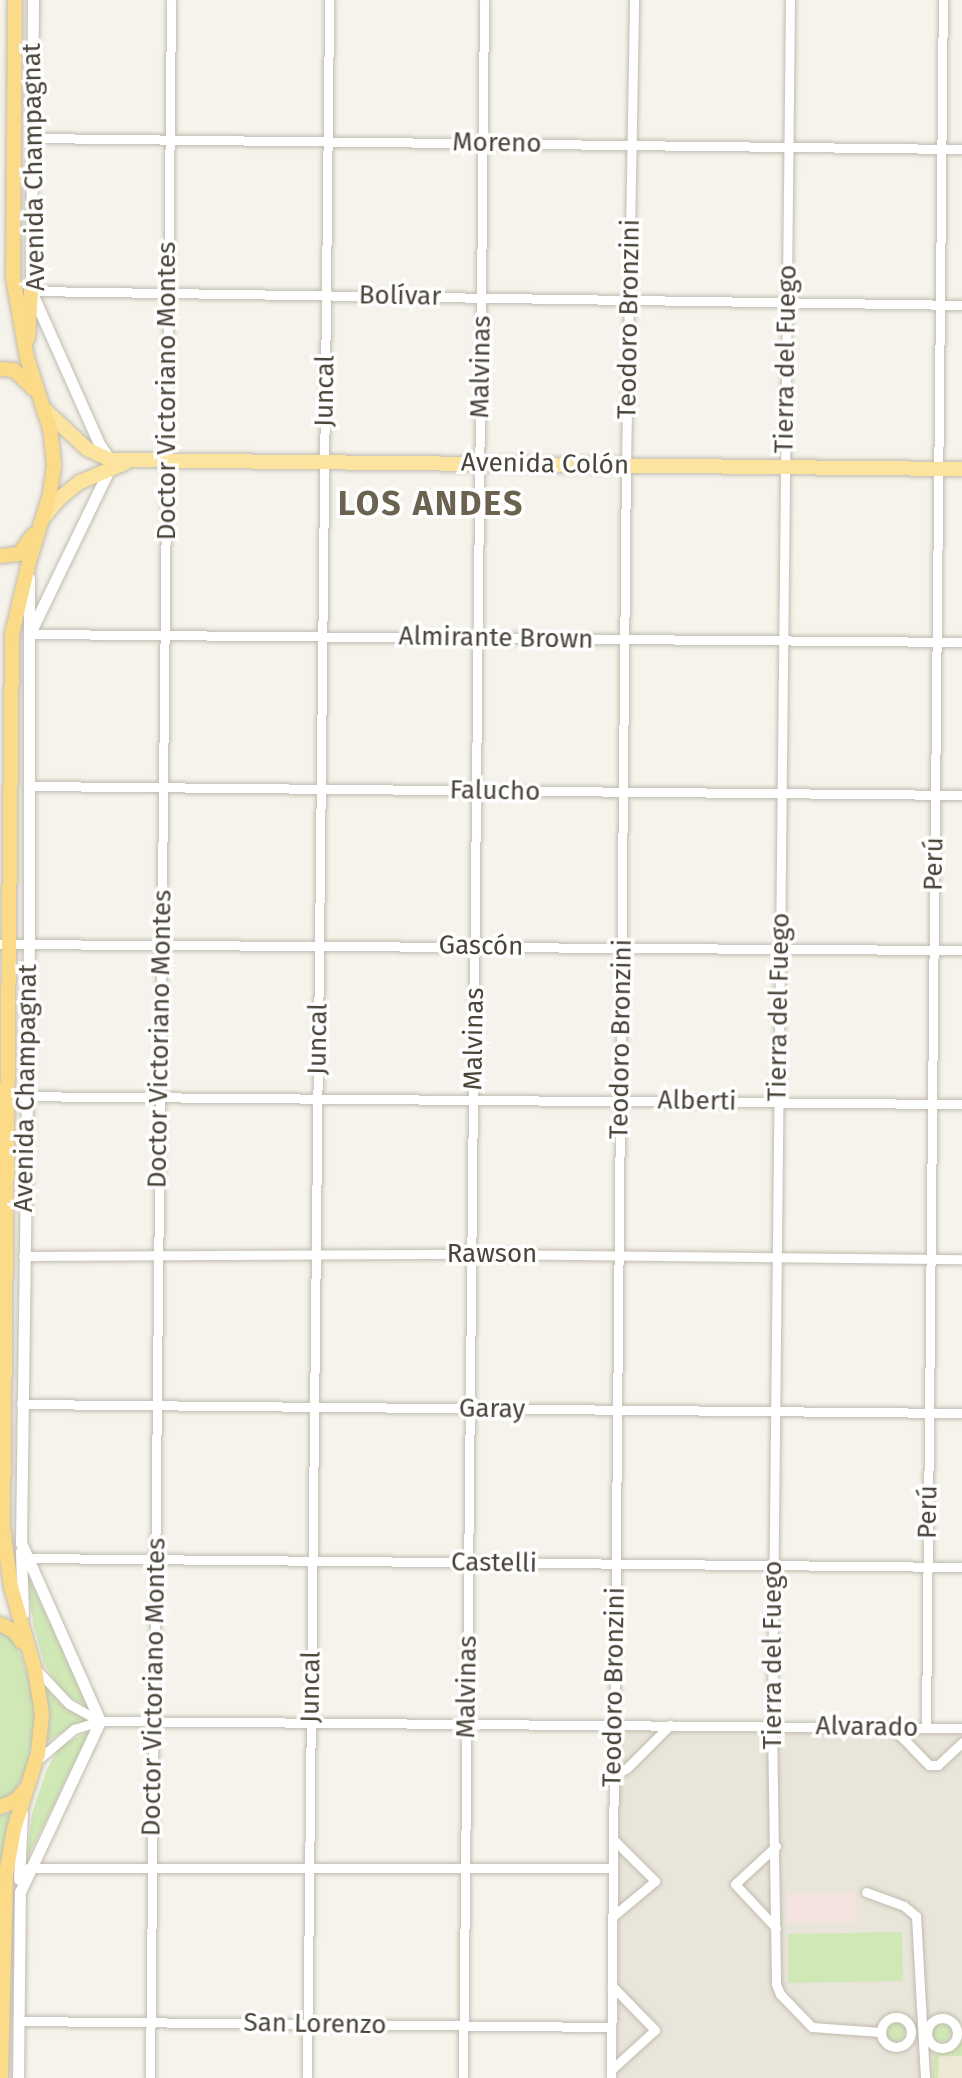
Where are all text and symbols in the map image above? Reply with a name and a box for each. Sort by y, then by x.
street label: Avenida Champagnat [16,43,52,291]
street label: Moreno [452,127,542,159]
street label: Teodoro Bronzini [612,219,646,419]
street label: Doctor Victoriano Montes [151,242,183,540]
street label: Tierra del Fuego [769,264,803,454]
street label: Bolívar [358,280,442,312]
street label: Malvinas [465,315,497,419]
street label: Juncal [309,355,341,427]
street label: Avenida Colón [461,447,629,481]
district label: LOS ANDES [338,484,524,524]
street label: Almirante Brown [398,621,594,655]
street label: Falucho [449,775,541,807]
street label: Perú [918,837,950,891]
street label: Doctor Victoriano Montes [142,889,178,1189]
street label: Tierra del Fuego [762,912,796,1102]
street label: Gascón [438,930,524,962]
street label: Teodoro Bronzini [604,939,638,1139]
street label: Avenida Champagnat [8,964,44,1212]
street label: Malvinas [458,987,490,1091]
street label: Juncal [302,1003,334,1075]
street label: Alberti [657,1085,737,1117]
street label: Rawson [447,1238,537,1270]
street label: Garay [459,1393,525,1425]
street label: Perú [912,1485,944,1539]
street label: Doctor Victoriano Montes [136,1537,172,1837]
street label: Castelli [451,1547,537,1579]
street label: Tierra del Fuego [757,1561,789,1749]
street label: Teodoro Bronzini [597,1587,631,1787]
street label: Malvinas [451,1635,483,1739]
street label: Juncal [295,1651,327,1723]
street label: Alvarado [815,1711,919,1743]
street label: San Lorenzo [243,2007,387,2041]

